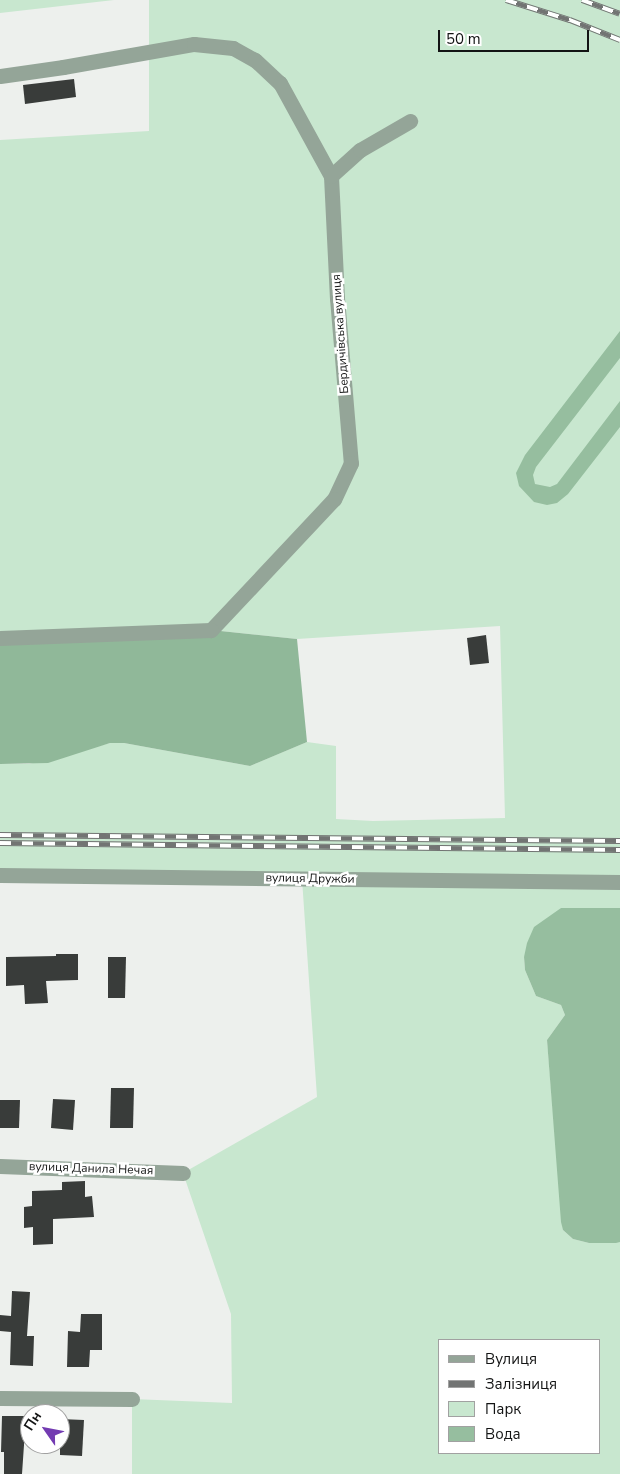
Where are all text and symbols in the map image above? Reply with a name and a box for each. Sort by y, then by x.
scale bar [440,20,591,52]
text: 50 m [446,29,481,49]
street label: Бердичівська вулиця [330,274,352,394]
street label: вулиця Дружби [265,871,355,887]
street label: вулиця Данила Нечая [28,1160,154,1178]
legend [438,1339,600,1454]
text: Вулиця [485,1349,537,1369]
text: Залізниця [485,1374,557,1394]
text: Парк [485,1399,521,1419]
north arrow [20,1404,70,1454]
text: Пн [20,1408,46,1434]
text: Вода [485,1424,521,1444]

